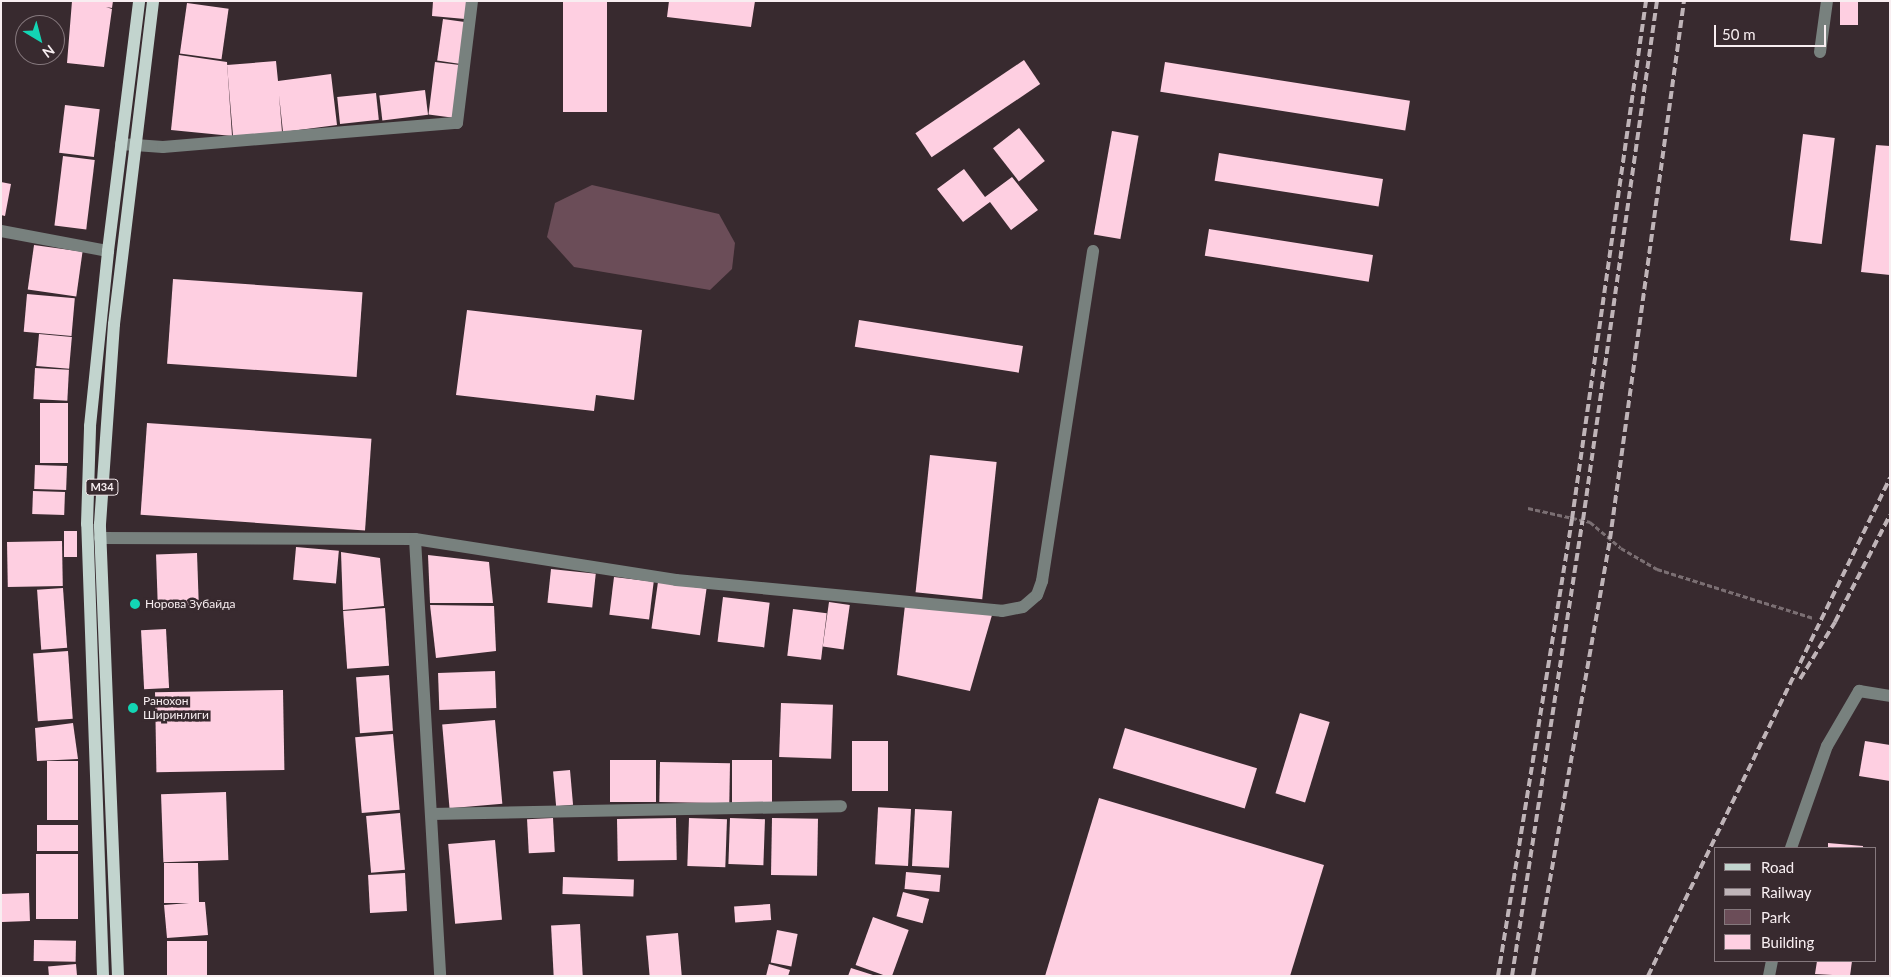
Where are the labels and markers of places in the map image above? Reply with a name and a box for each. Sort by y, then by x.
place label: Норова Зубайда [145,597,236,611]
marker: Норова Зубайда [129,598,141,610]
place label: Ранохон Ширинлиги [143,694,209,722]
marker: Ранохон Ширинлиги [127,702,139,714]

